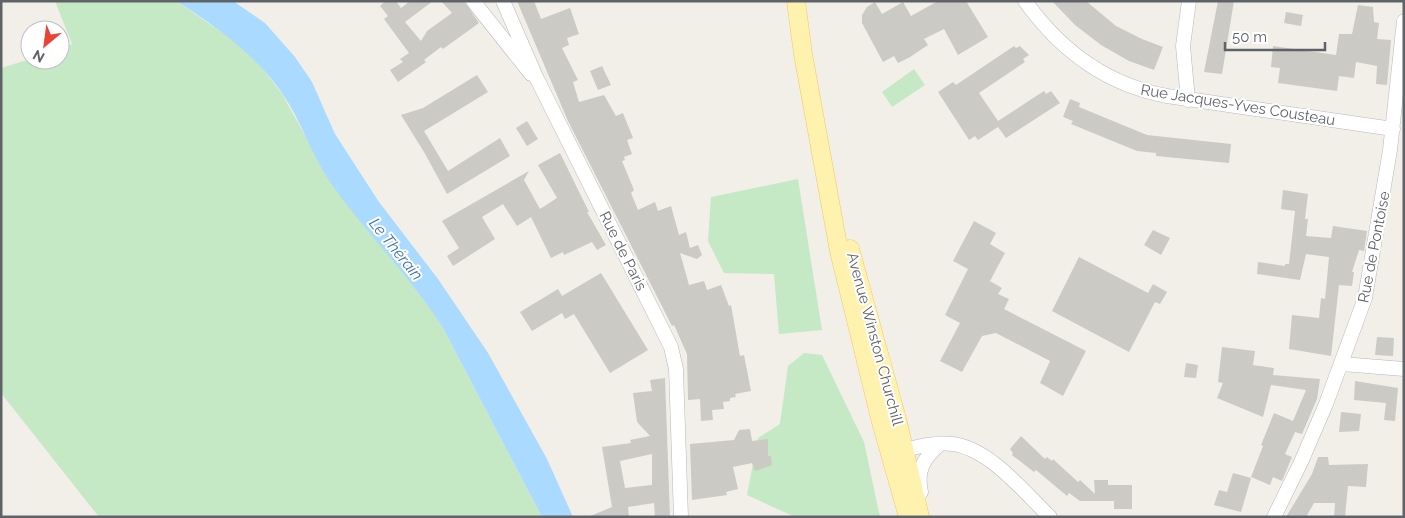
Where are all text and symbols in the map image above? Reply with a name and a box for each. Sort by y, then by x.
north arrow [20,20,70,70]
scale bar [1225,20,1325,52]
text: 50 m [1232,28,1267,46]
text: N [30,47,47,66]
street label: Rue Jacques-Yves Cousteau [1139,81,1337,129]
street label: Rue de Pontoise [1354,190,1394,304]
street label: Rue de Paris [595,208,651,294]
water label: Le Thérain [365,214,427,284]
street label: Avenue Winston Churchill [843,250,907,428]

